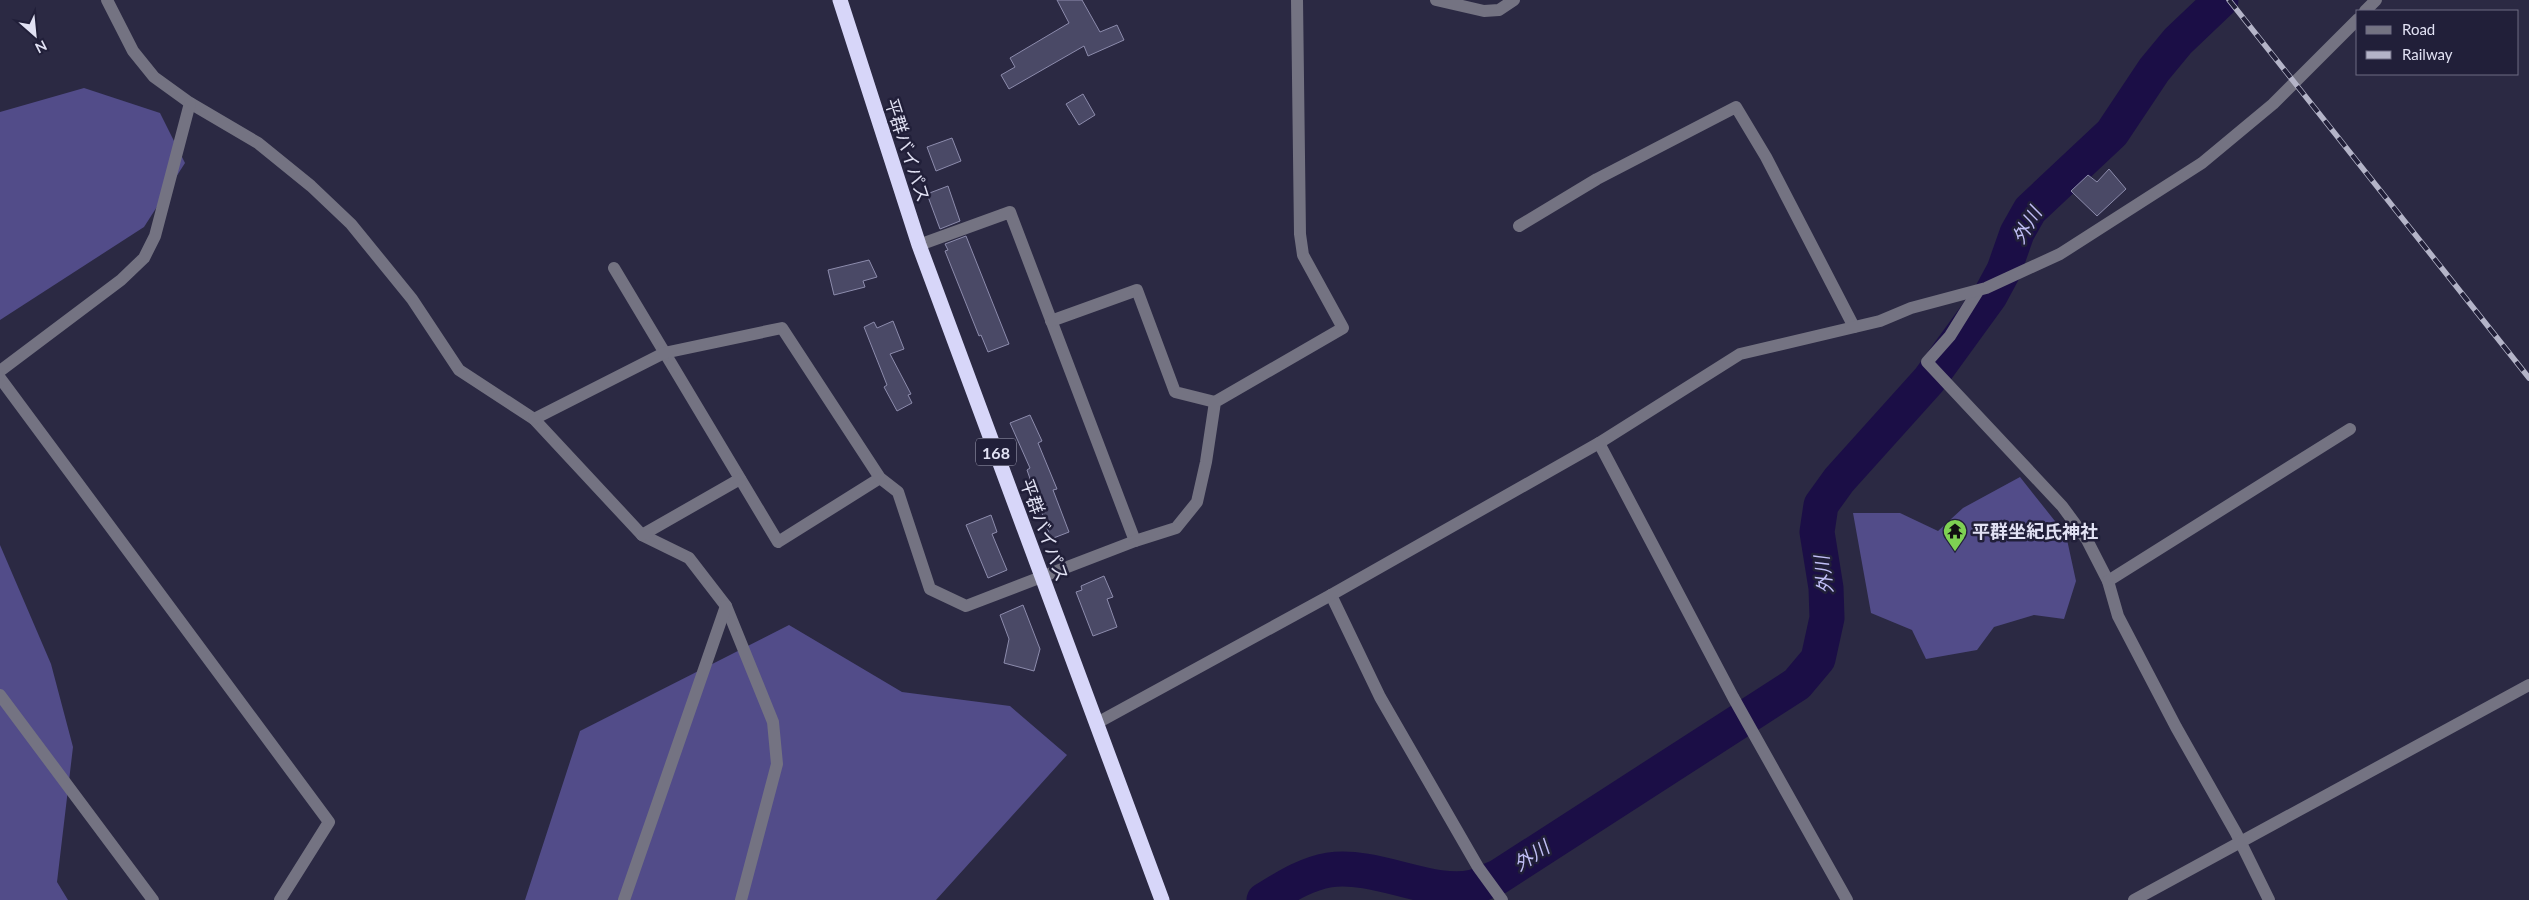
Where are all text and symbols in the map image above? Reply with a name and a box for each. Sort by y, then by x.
north arrow [10,10,60,60]
legend [2356,10,2519,75]
text: Road [2402,20,2435,38]
text: N [32,37,50,57]
text: Railway [2402,45,2453,63]
street label: 平群バイパス [881,95,935,205]
water label: 外川 [2006,201,2047,247]
road number: 168 [976,438,1016,466]
street label: 平群バイパス [1016,476,1074,584]
temple icon: 平群坐紀氏神社 [1942,518,1968,552]
place label: 平群坐紀氏神社 [1972,520,2098,542]
water label: 外川 [1809,553,1837,595]
water label: 外川 [1509,834,1555,875]

